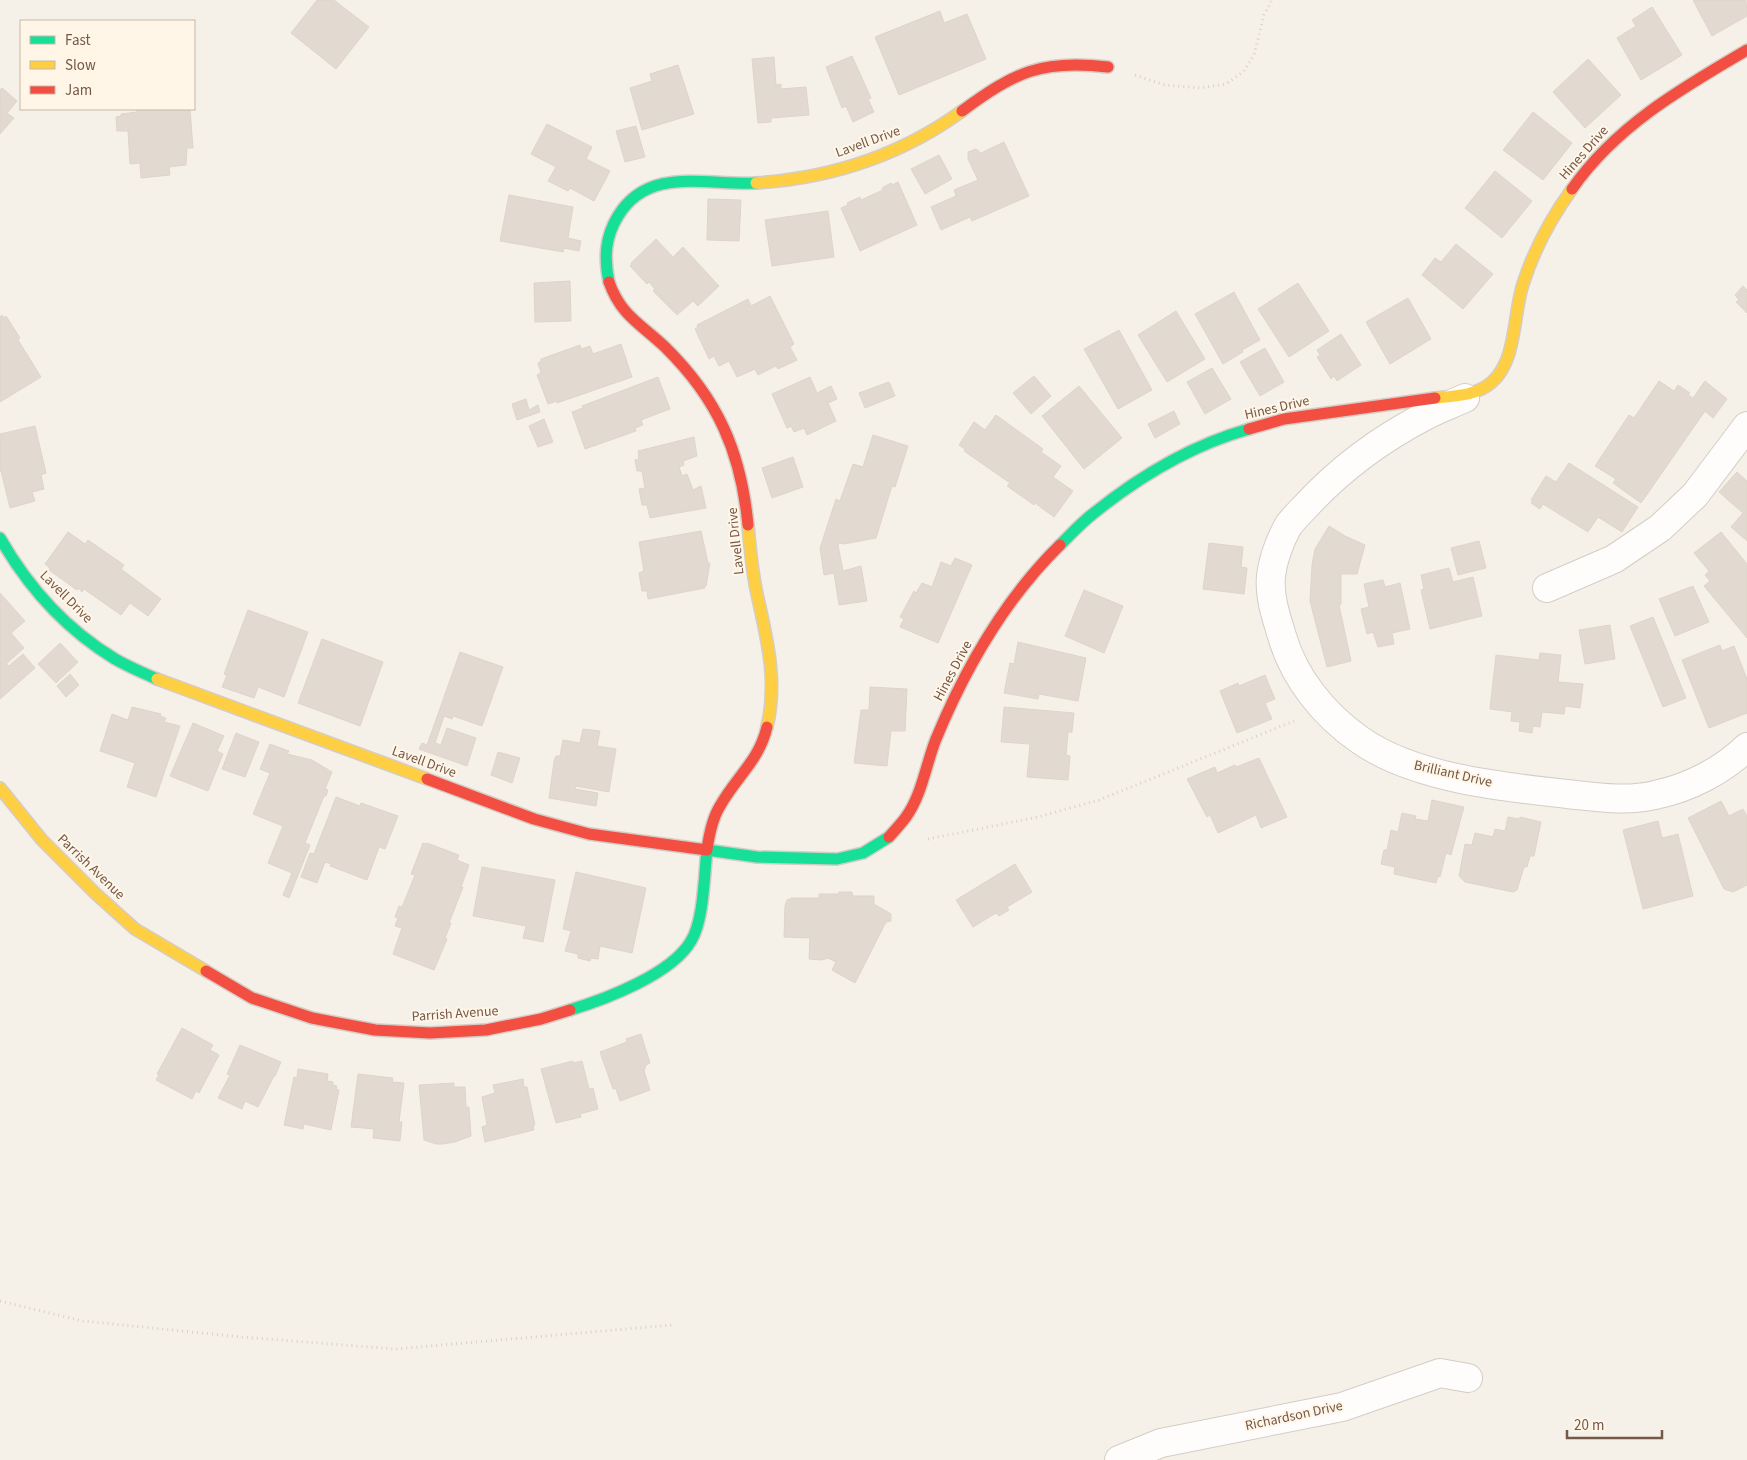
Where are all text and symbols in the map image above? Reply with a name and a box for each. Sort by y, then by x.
legend [20,20,195,110]
text: Fast [65,30,91,51]
text: Slow [65,55,96,76]
text: Jam [65,80,92,101]
street label: Lavell Drive [833,121,903,163]
street label: Hines Drive [1555,121,1613,185]
street label: Hines Drive [1243,391,1312,425]
street label: Lavell Drive [723,506,749,576]
street label: Lavell Drive [35,566,97,628]
street label: Hines Drive [929,637,977,705]
street label: Lavell Drive [389,741,459,783]
street label: Brilliant Drive [1412,755,1494,793]
street label: Parrish Avenue [53,830,129,904]
street label: Parrish Avenue [411,1001,499,1027]
street label: Richardson Drive [1243,1396,1345,1436]
scale bar [1567,1408,1662,1440]
text: 20 m [1574,1415,1604,1436]

